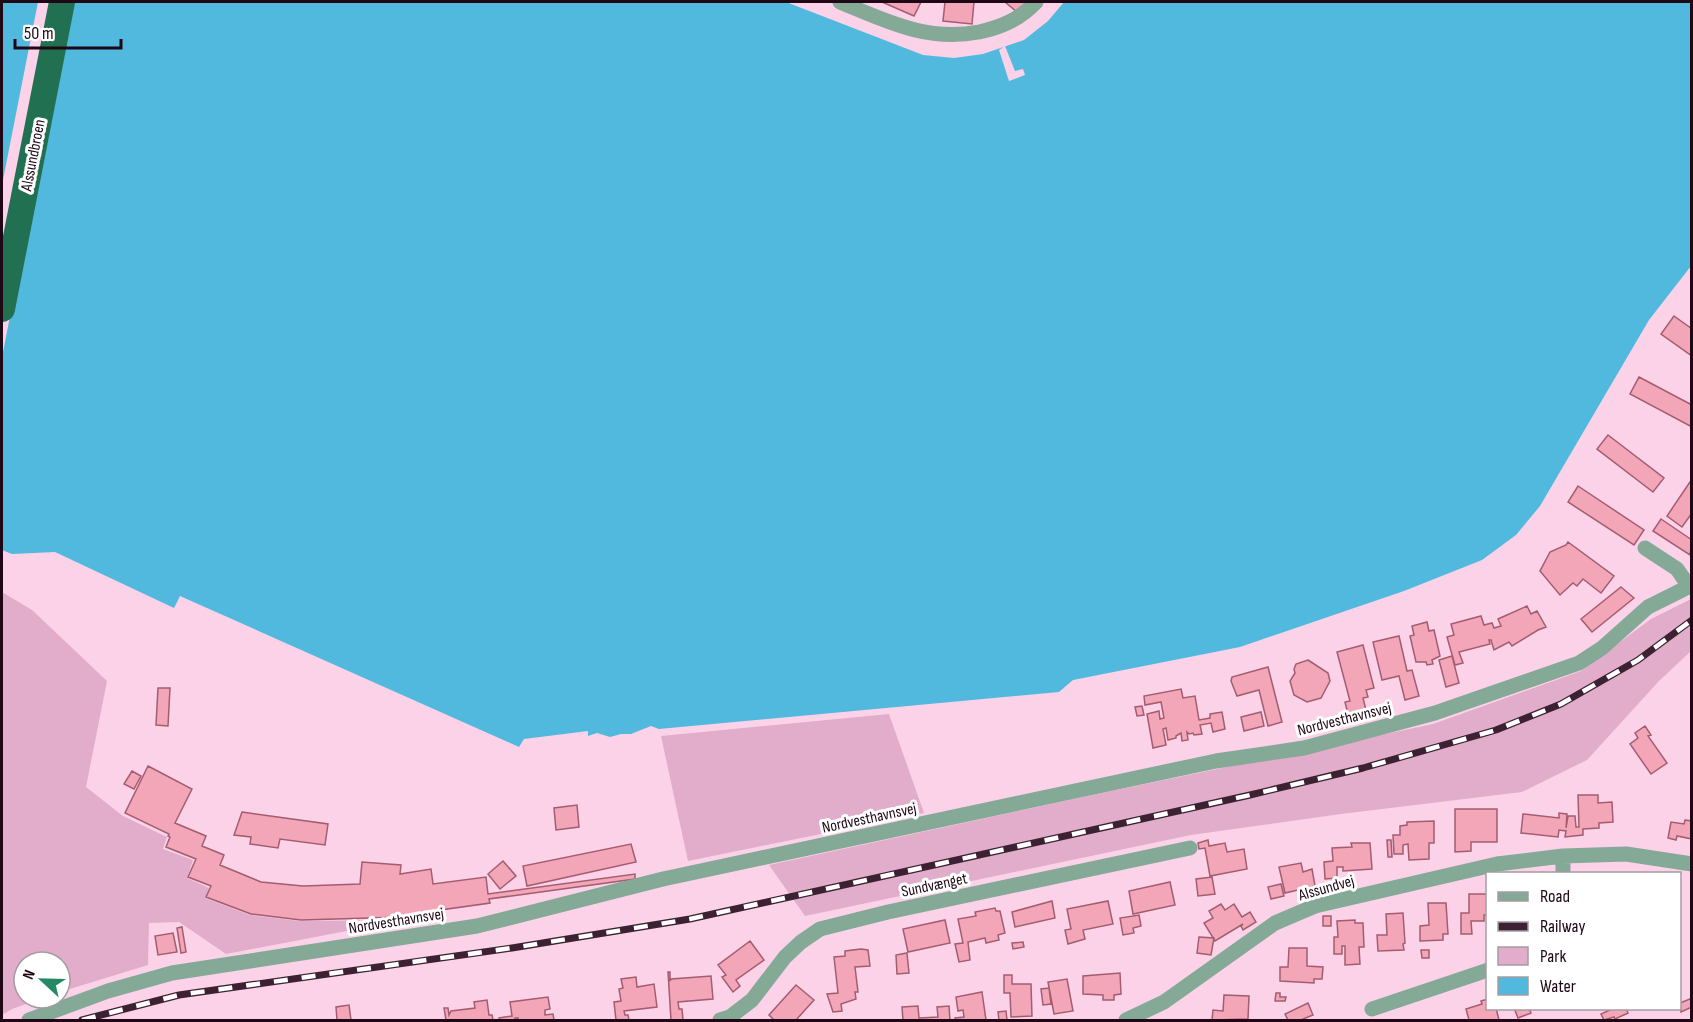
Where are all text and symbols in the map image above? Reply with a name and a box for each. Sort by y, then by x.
scale bar [15,12,122,50]
text: 50 m [24,23,54,44]
street label: Alssundbroen [17,118,50,194]
street label: Nordvesthavnsvej [1296,699,1393,740]
street label: Nordvesthavnsvej [820,799,918,838]
street label: Sundvænget [900,869,969,902]
street label: Alssundvej [1295,871,1357,906]
legend [1486,872,1681,1010]
text: Road [1540,886,1570,907]
street label: Nordvesthavnsvej [347,905,445,938]
text: Railway [1540,916,1585,937]
text: Park [1540,946,1566,967]
north arrow [12,950,72,1010]
text: N [19,967,40,982]
text: Water [1540,976,1576,997]

